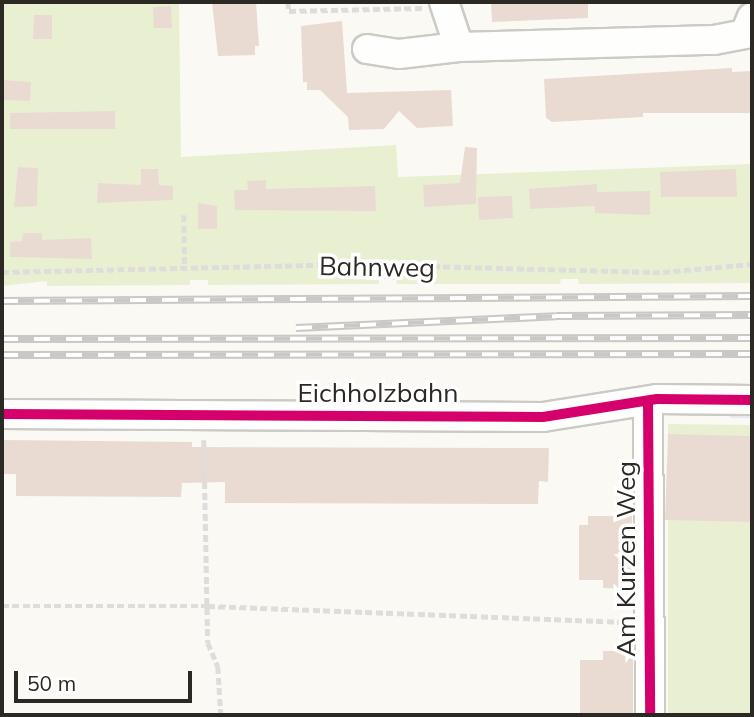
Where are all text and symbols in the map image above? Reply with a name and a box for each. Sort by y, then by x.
street label: Bahnweg [319,250,435,284]
street label: Eichholzbahn [297,377,459,409]
street label: Am Kurzen Weg [610,461,642,657]
scale bar [18,658,196,702]
text: 50 m [27,670,76,696]

